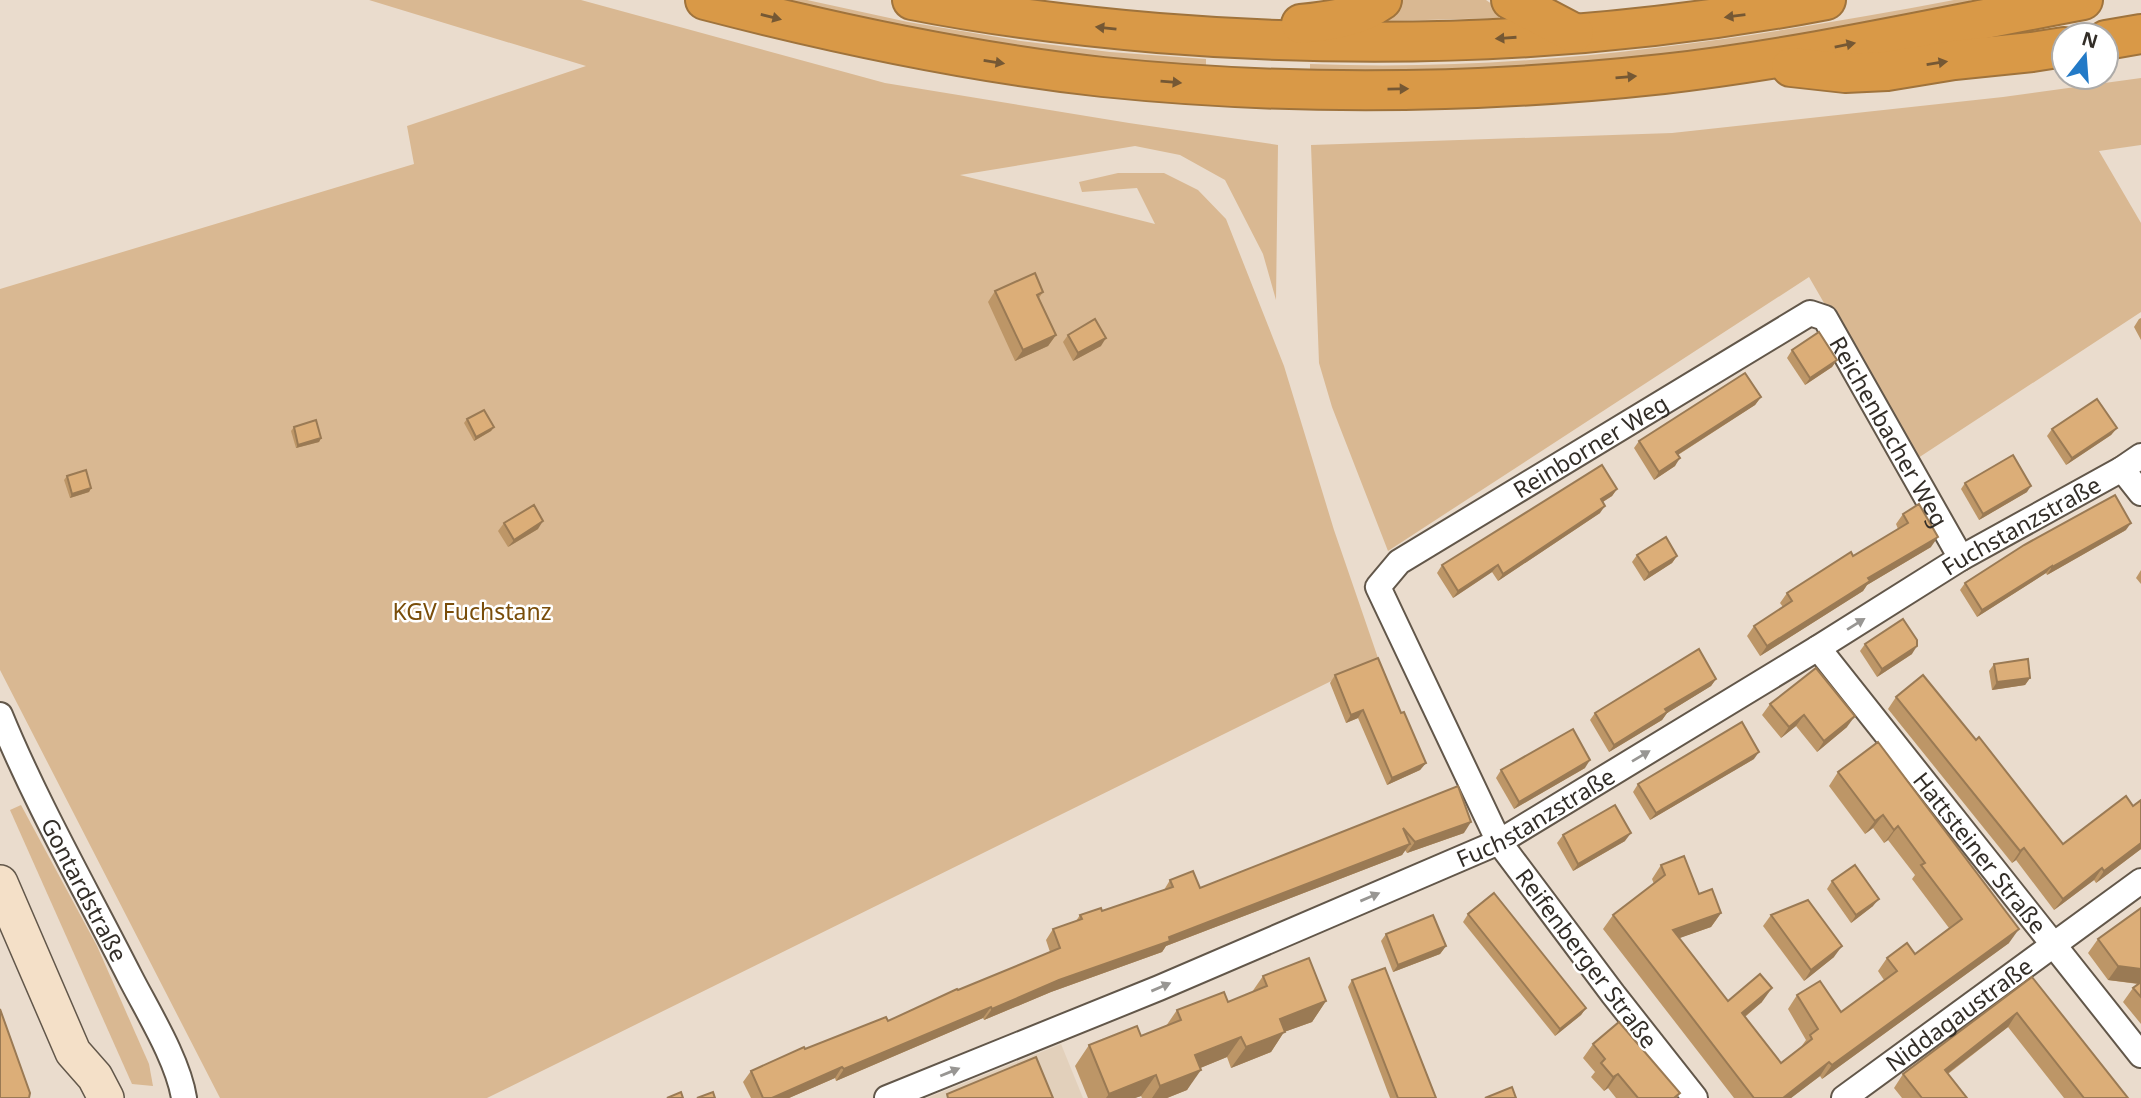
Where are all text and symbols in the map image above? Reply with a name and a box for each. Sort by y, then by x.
one-way arrow [1724,11,1746,22]
one-way arrow [760,12,782,23]
north arrow [2050,21,2120,91]
one-way arrow [1094,23,1116,34]
text: N [2079,25,2101,54]
one-way arrow [1494,33,1516,44]
one-way arrow [1834,39,1856,50]
one-way arrow [983,57,1005,68]
one-way arrow [1926,57,1948,68]
one-way arrow [1615,71,1637,82]
one-way arrow [1160,77,1182,88]
one-way arrow [1388,84,1410,95]
street label: Reichenbacher Weg [1822,330,1956,533]
street label: Reinborner Weg [1507,387,1674,505]
street label: Fuchstanzstraße [1935,468,2106,582]
park label: KGV Fuchstanz [393,595,551,627]
one-way arrow [1846,618,1866,631]
one-way arrow [1631,749,1650,762]
street label: Fuchstanzstraße [1451,760,1620,875]
street label: Hattsteiner Straße [1906,765,2054,940]
street label: Gontardstraße [34,812,135,967]
street label: Reifenberger Straße [1509,861,1665,1055]
one-way arrow [1360,891,1380,903]
street label: Niddagaustraße [1879,950,2039,1079]
one-way arrow [1151,981,1172,992]
one-way arrow [940,1067,961,1078]

